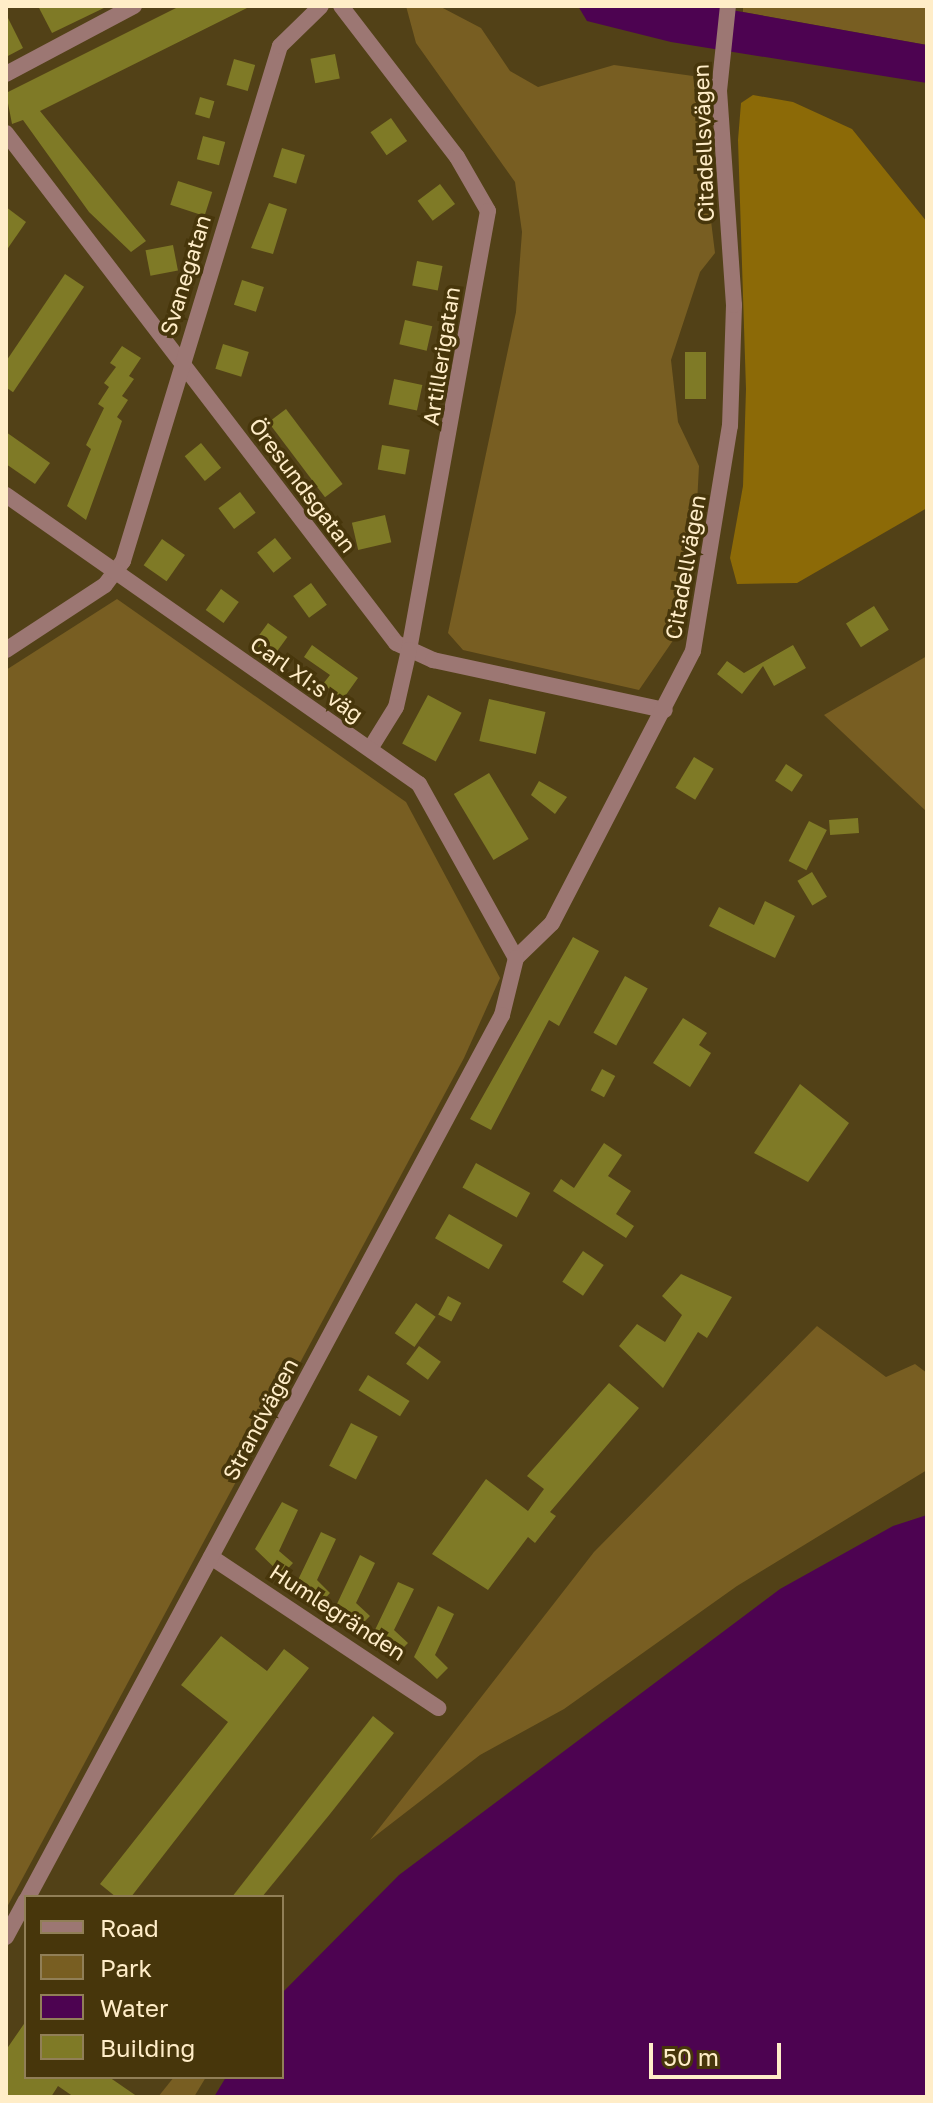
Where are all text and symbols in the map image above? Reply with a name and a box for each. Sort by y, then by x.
street label: Citadellsvägen [687,63,719,223]
street label: Svanegatan [154,211,216,339]
street label: Artillerigatan [417,285,465,427]
street label: Öresundsgatan [244,413,362,557]
street label: Citadellvägen [659,493,711,641]
street label: Carl XI:s väg [246,630,368,728]
street label: Strandvägen [217,1353,303,1485]
street label: Humlegränden [265,1558,411,1666]
legend [24,1895,284,2079]
text: Road [100,1913,159,1942]
text: Park [100,1953,152,1982]
text: Water [100,1993,168,2022]
scale bar [653,2027,785,2077]
text: Building [100,2033,195,2062]
text: 50 m [663,2042,719,2071]

